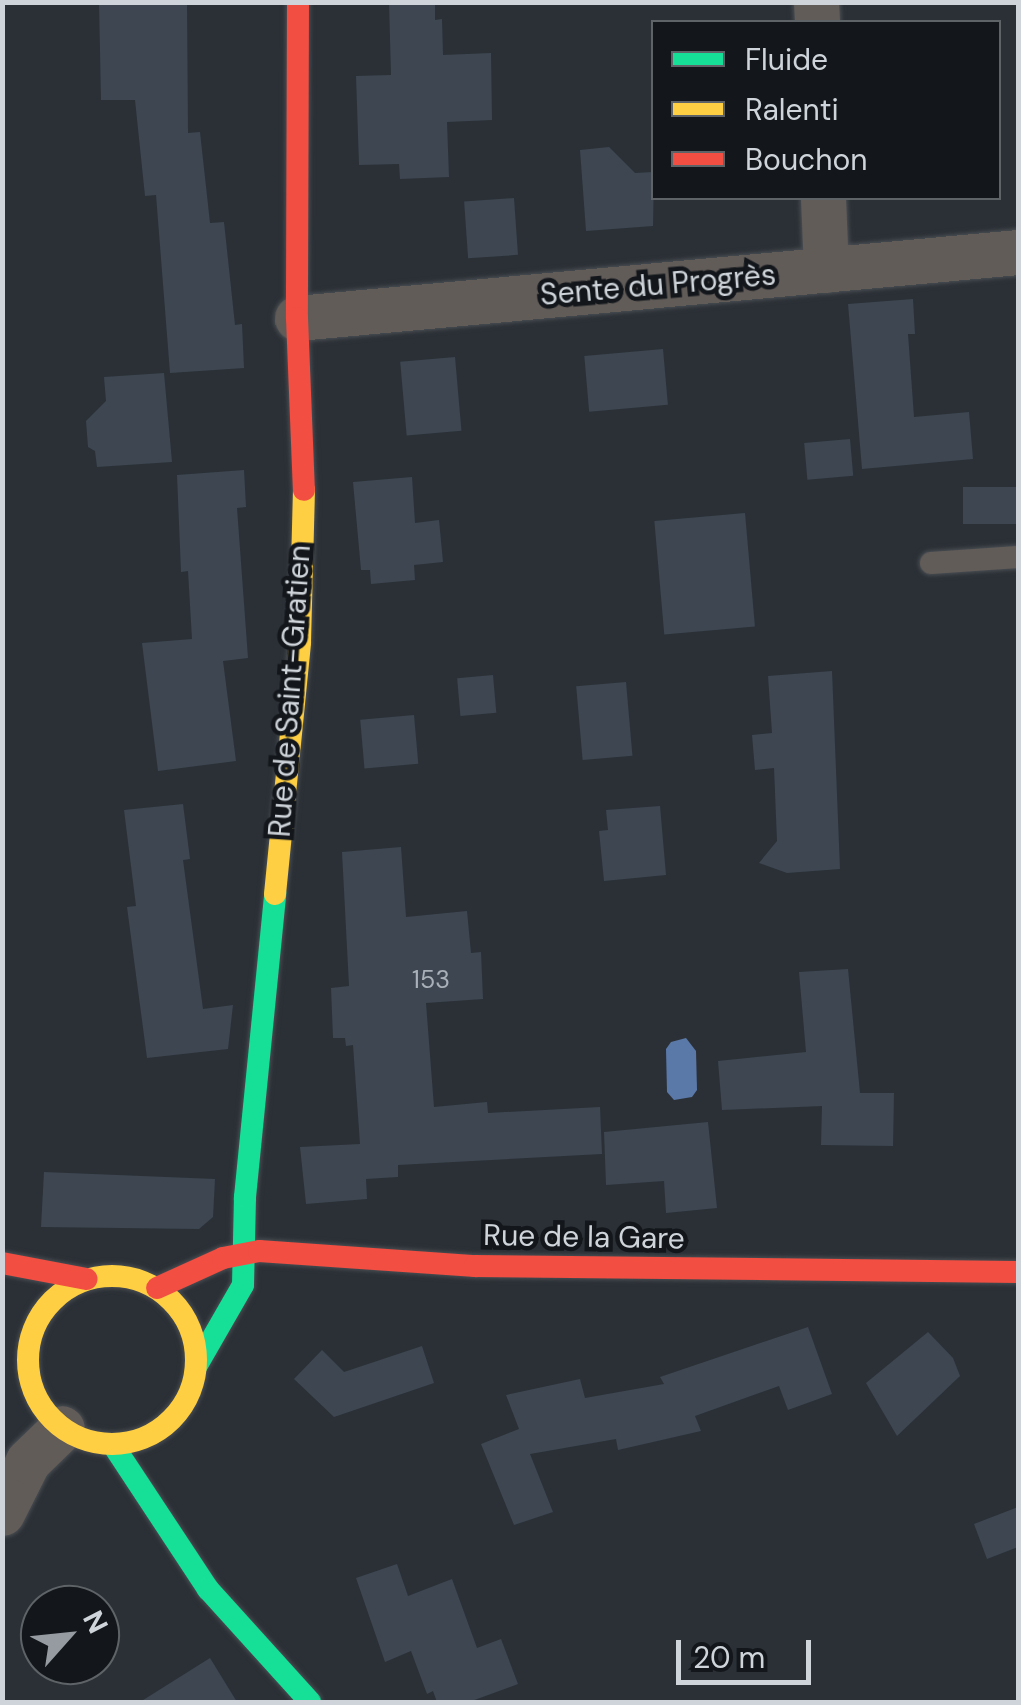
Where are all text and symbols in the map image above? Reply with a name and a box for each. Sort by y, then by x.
legend [651,20,1001,200]
text: Fluide [745,40,828,79]
text: Ralenti [745,90,839,129]
text: Bouchon [745,140,868,179]
street label: Sente du Progrès [539,257,777,313]
street label: Rue de Saint-Gratien [262,544,318,838]
house number: 153 [412,965,450,995]
street label: Rue de la Gare [483,1217,685,1257]
north arrow [20,1585,120,1685]
text: N [74,1605,117,1640]
scale bar [681,1620,816,1682]
text: 20 m [693,1638,765,1677]

